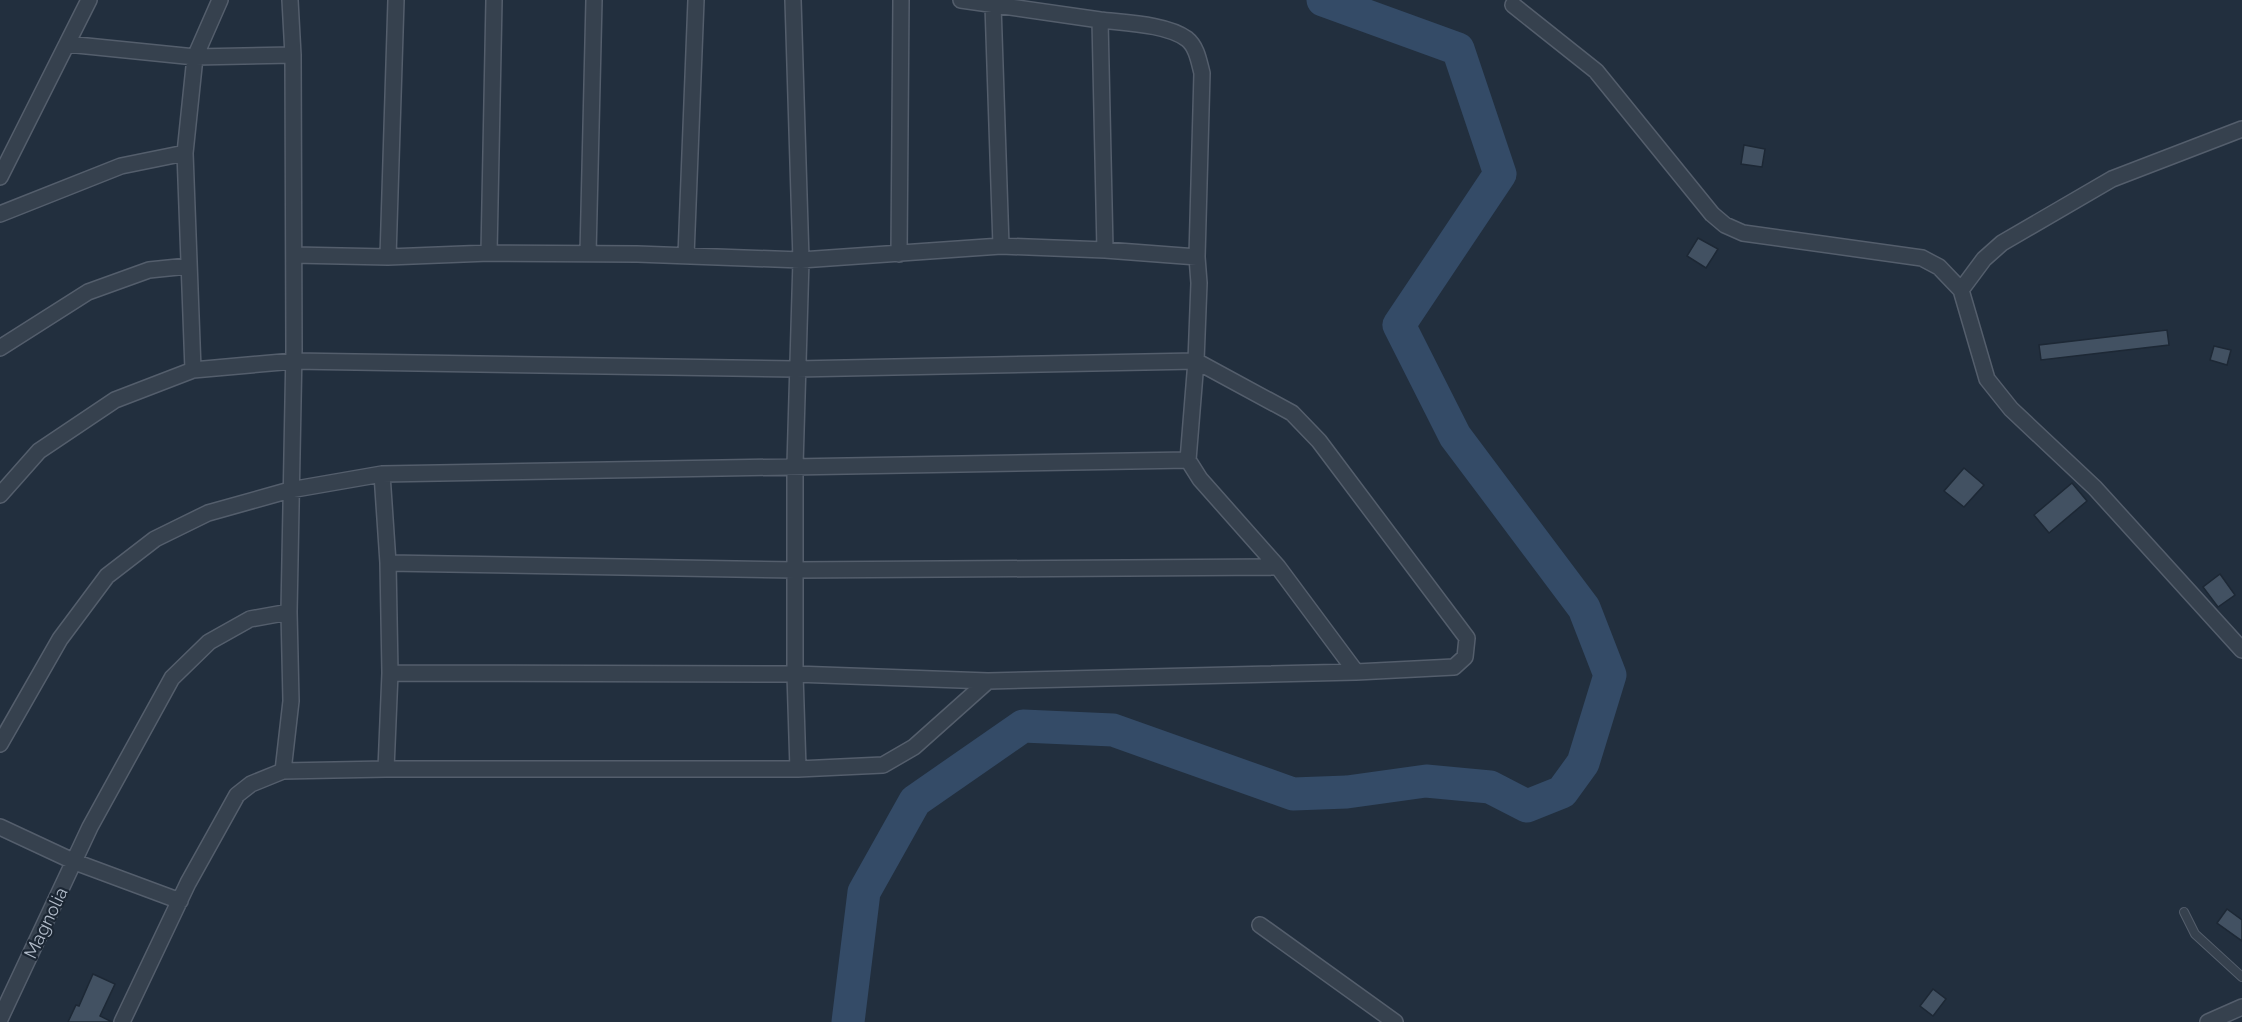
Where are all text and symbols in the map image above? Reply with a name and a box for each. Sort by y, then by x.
street label: Magnolia [19,884,72,962]

